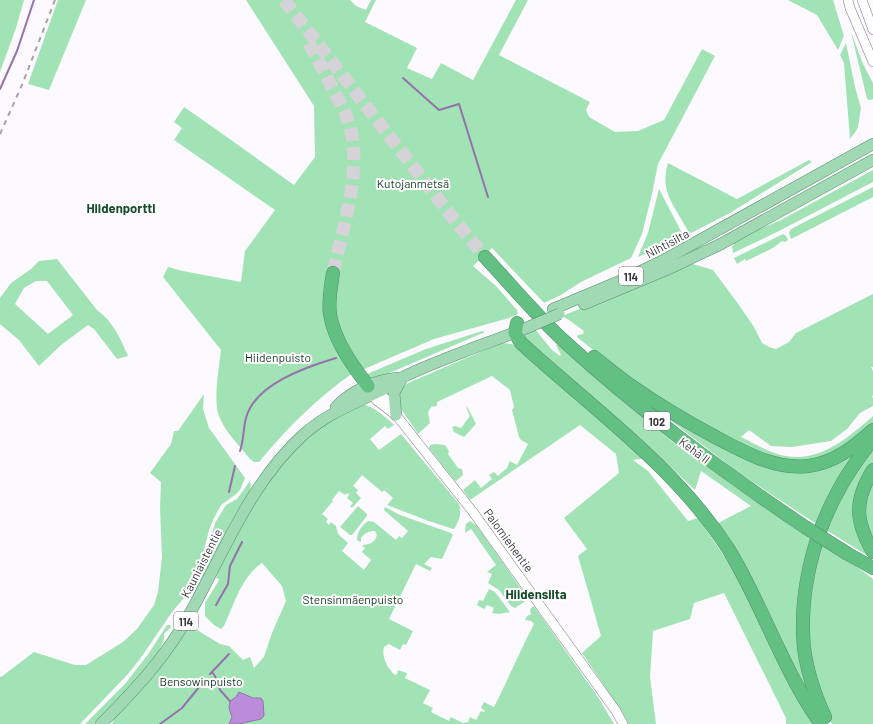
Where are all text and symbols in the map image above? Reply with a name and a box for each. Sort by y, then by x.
park label: Kutojanmetsä [377,176,449,190]
district label: Hiidenportti [86,200,156,216]
street label: Nihtisilta [643,226,691,260]
road number: 114 [619,267,643,285]
park label: Hiidenpuisto [245,350,311,364]
road number: 102 [644,412,670,430]
street label: Kehä II [677,434,713,466]
street label: Palomiehentie [481,506,537,574]
street label: Kauniaistentie [178,526,224,600]
district label: Hiidensilta [505,586,567,602]
park label: Stensinmäenpuisto [303,592,403,606]
road number: 114 [174,612,198,630]
park label: Bensowinpuisto [159,674,243,688]

